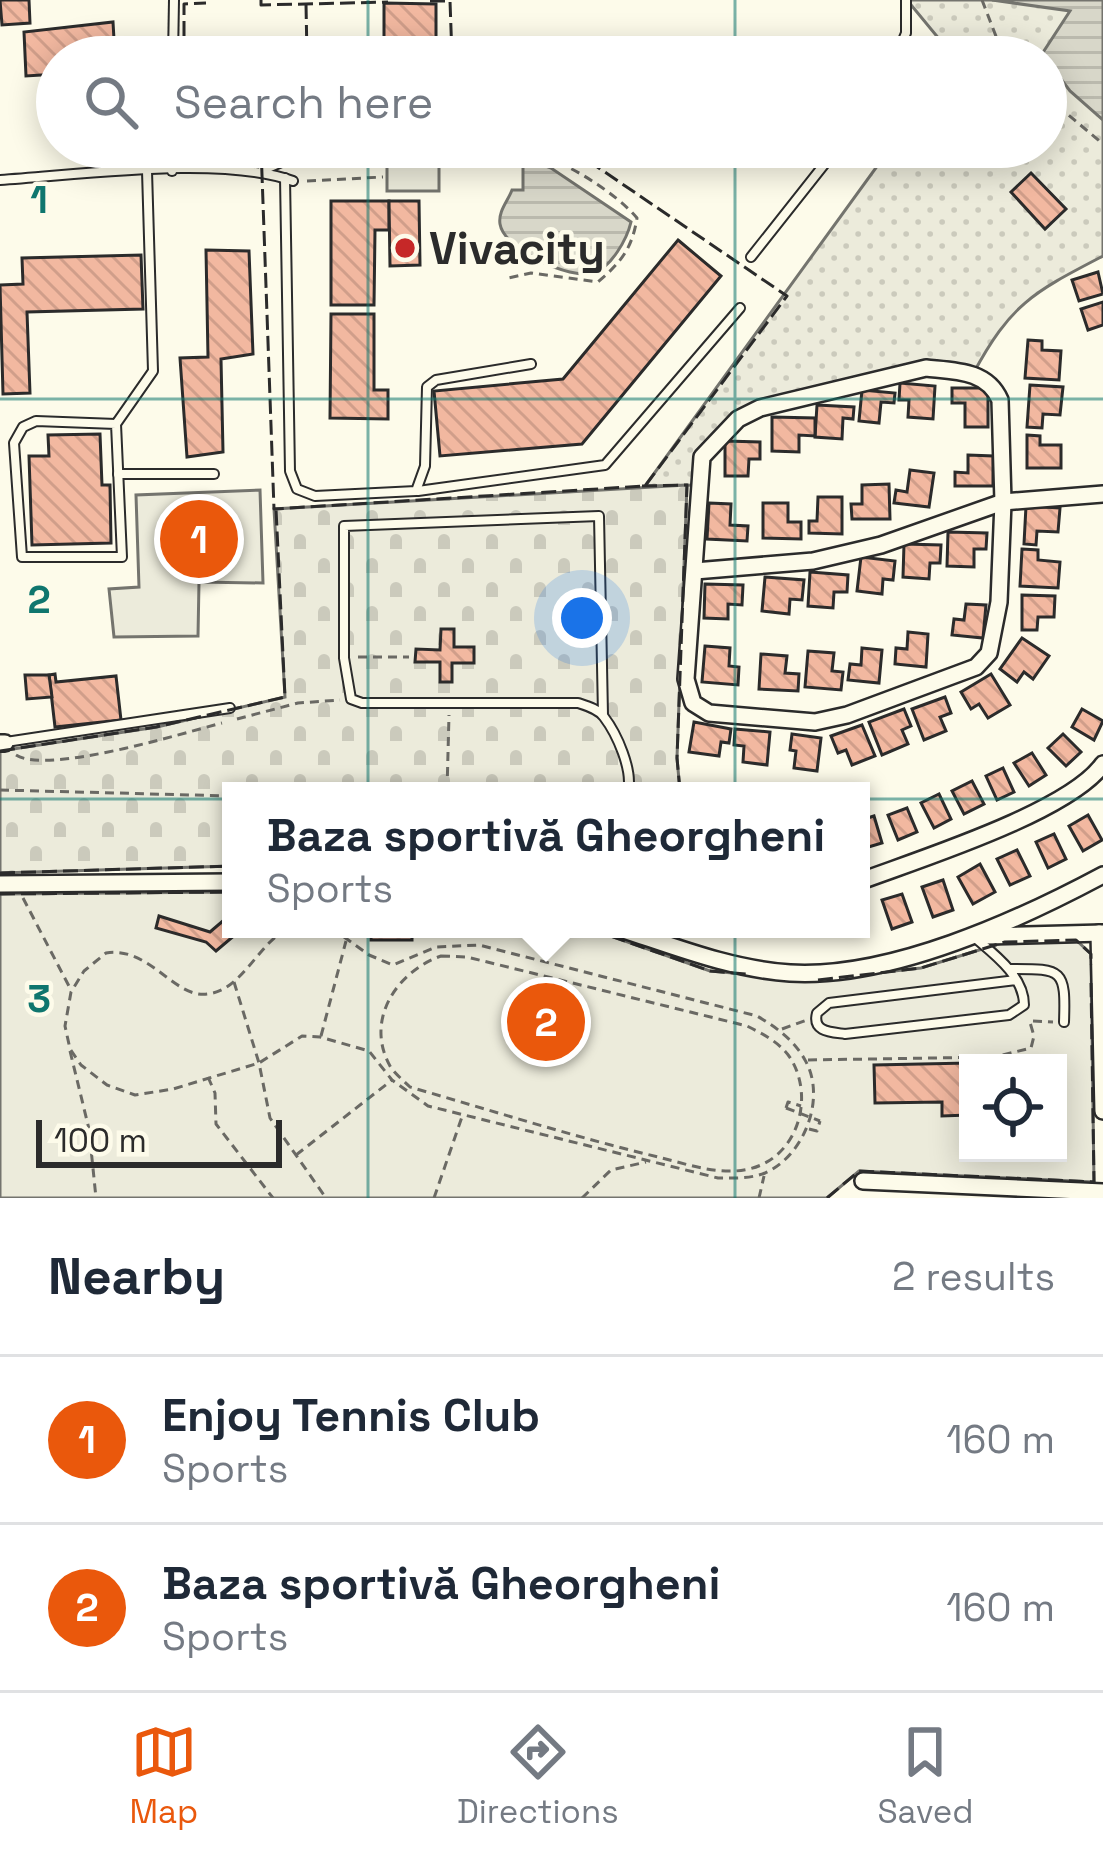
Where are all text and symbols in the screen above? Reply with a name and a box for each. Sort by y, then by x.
search box [36,36,1067,168]
icon: search [78,69,144,135]
text: Search here [174,74,433,131]
text: 1 [30,175,48,224]
place label: Vivacity [429,220,605,277]
marker: Vivacity [392,235,418,261]
pin: 1 [160,494,238,584]
text: 2 [27,575,51,624]
your location [552,588,612,648]
popup [222,782,870,938]
text: Baza sportivă Gheorgheni [267,807,825,864]
text: Sports [267,864,393,913]
text: 3 [27,974,51,1023]
pin: 2 [507,977,585,1067]
map controls [959,1054,1067,1162]
button: locate [959,1054,1067,1162]
scale bar [36,1114,282,1167]
text: 100 m [54,1120,147,1162]
text: Nearby [48,1244,225,1309]
text: 2 results [892,1252,1055,1301]
text: Enjoy Tennis Club [162,1387,540,1444]
text: 1 [78,1415,96,1464]
text: 160 m [946,1415,1055,1464]
text: Sports [162,1444,288,1493]
text: Baza sportivă Gheorgheni [162,1555,720,1612]
text: 2 [75,1583,99,1632]
text: 160 m [946,1583,1055,1632]
text: Sports [162,1612,288,1661]
tab: Map [129,1719,198,1833]
tab: Directions [457,1719,619,1833]
tab: Saved [877,1719,974,1833]

